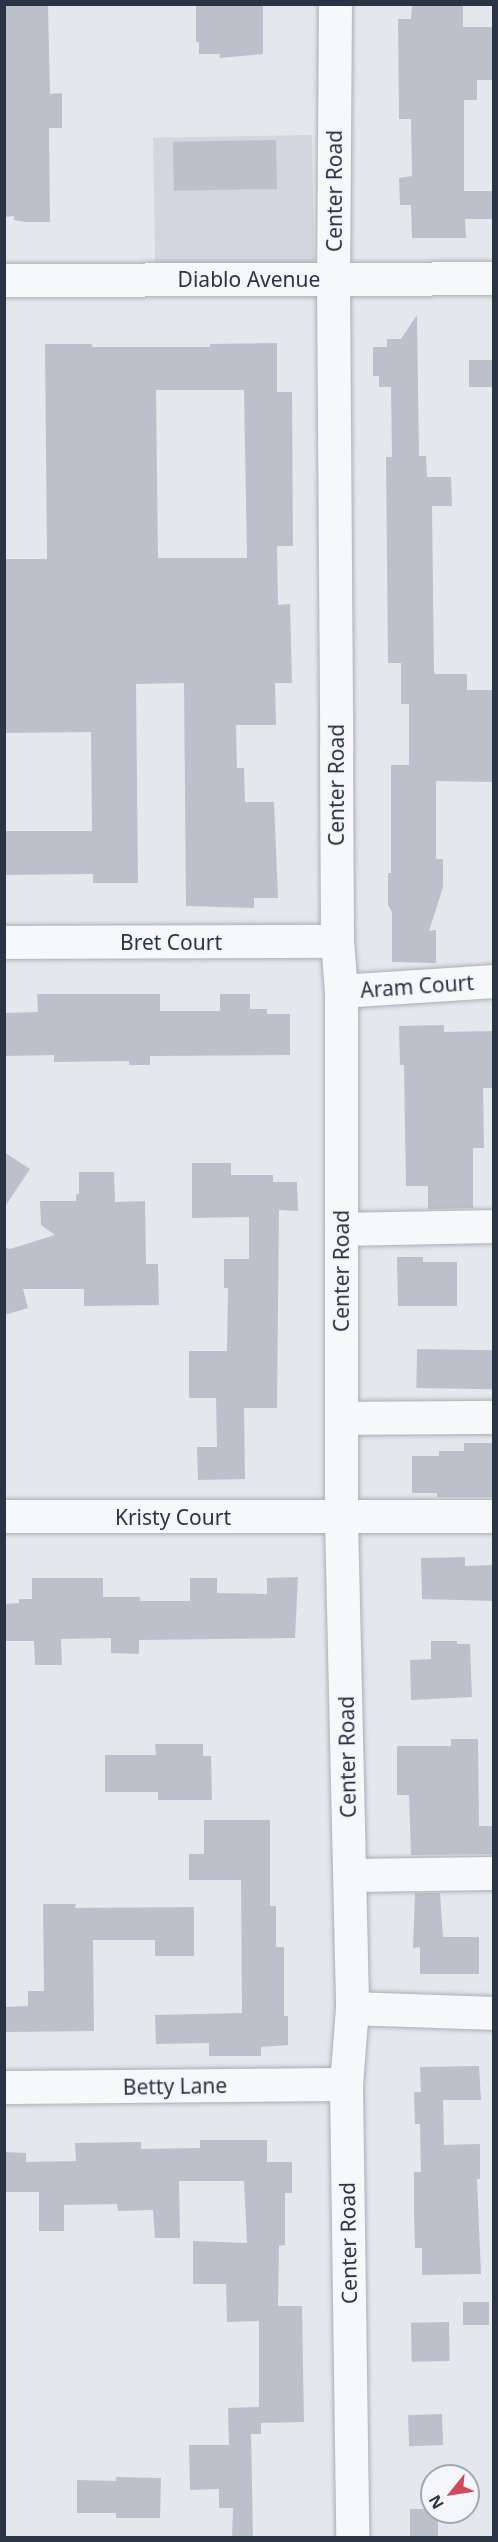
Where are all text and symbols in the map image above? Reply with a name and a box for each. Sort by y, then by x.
street label: Center Road [321,130,347,252]
street label: Diablo Avenue [178,266,320,292]
street label: Center Road [323,724,349,846]
street label: Bret Court [120,929,222,955]
street label: Aram Court [359,969,475,1003]
street label: Center Road [328,1210,354,1332]
street label: Kristy Court [115,1504,231,1530]
street label: Center Road [333,1696,361,1818]
street label: Betty Lane [123,2072,227,2100]
street label: Center Road [334,2182,362,2304]
north arrow [420,2464,480,2524]
text: N [423,2491,449,2513]

